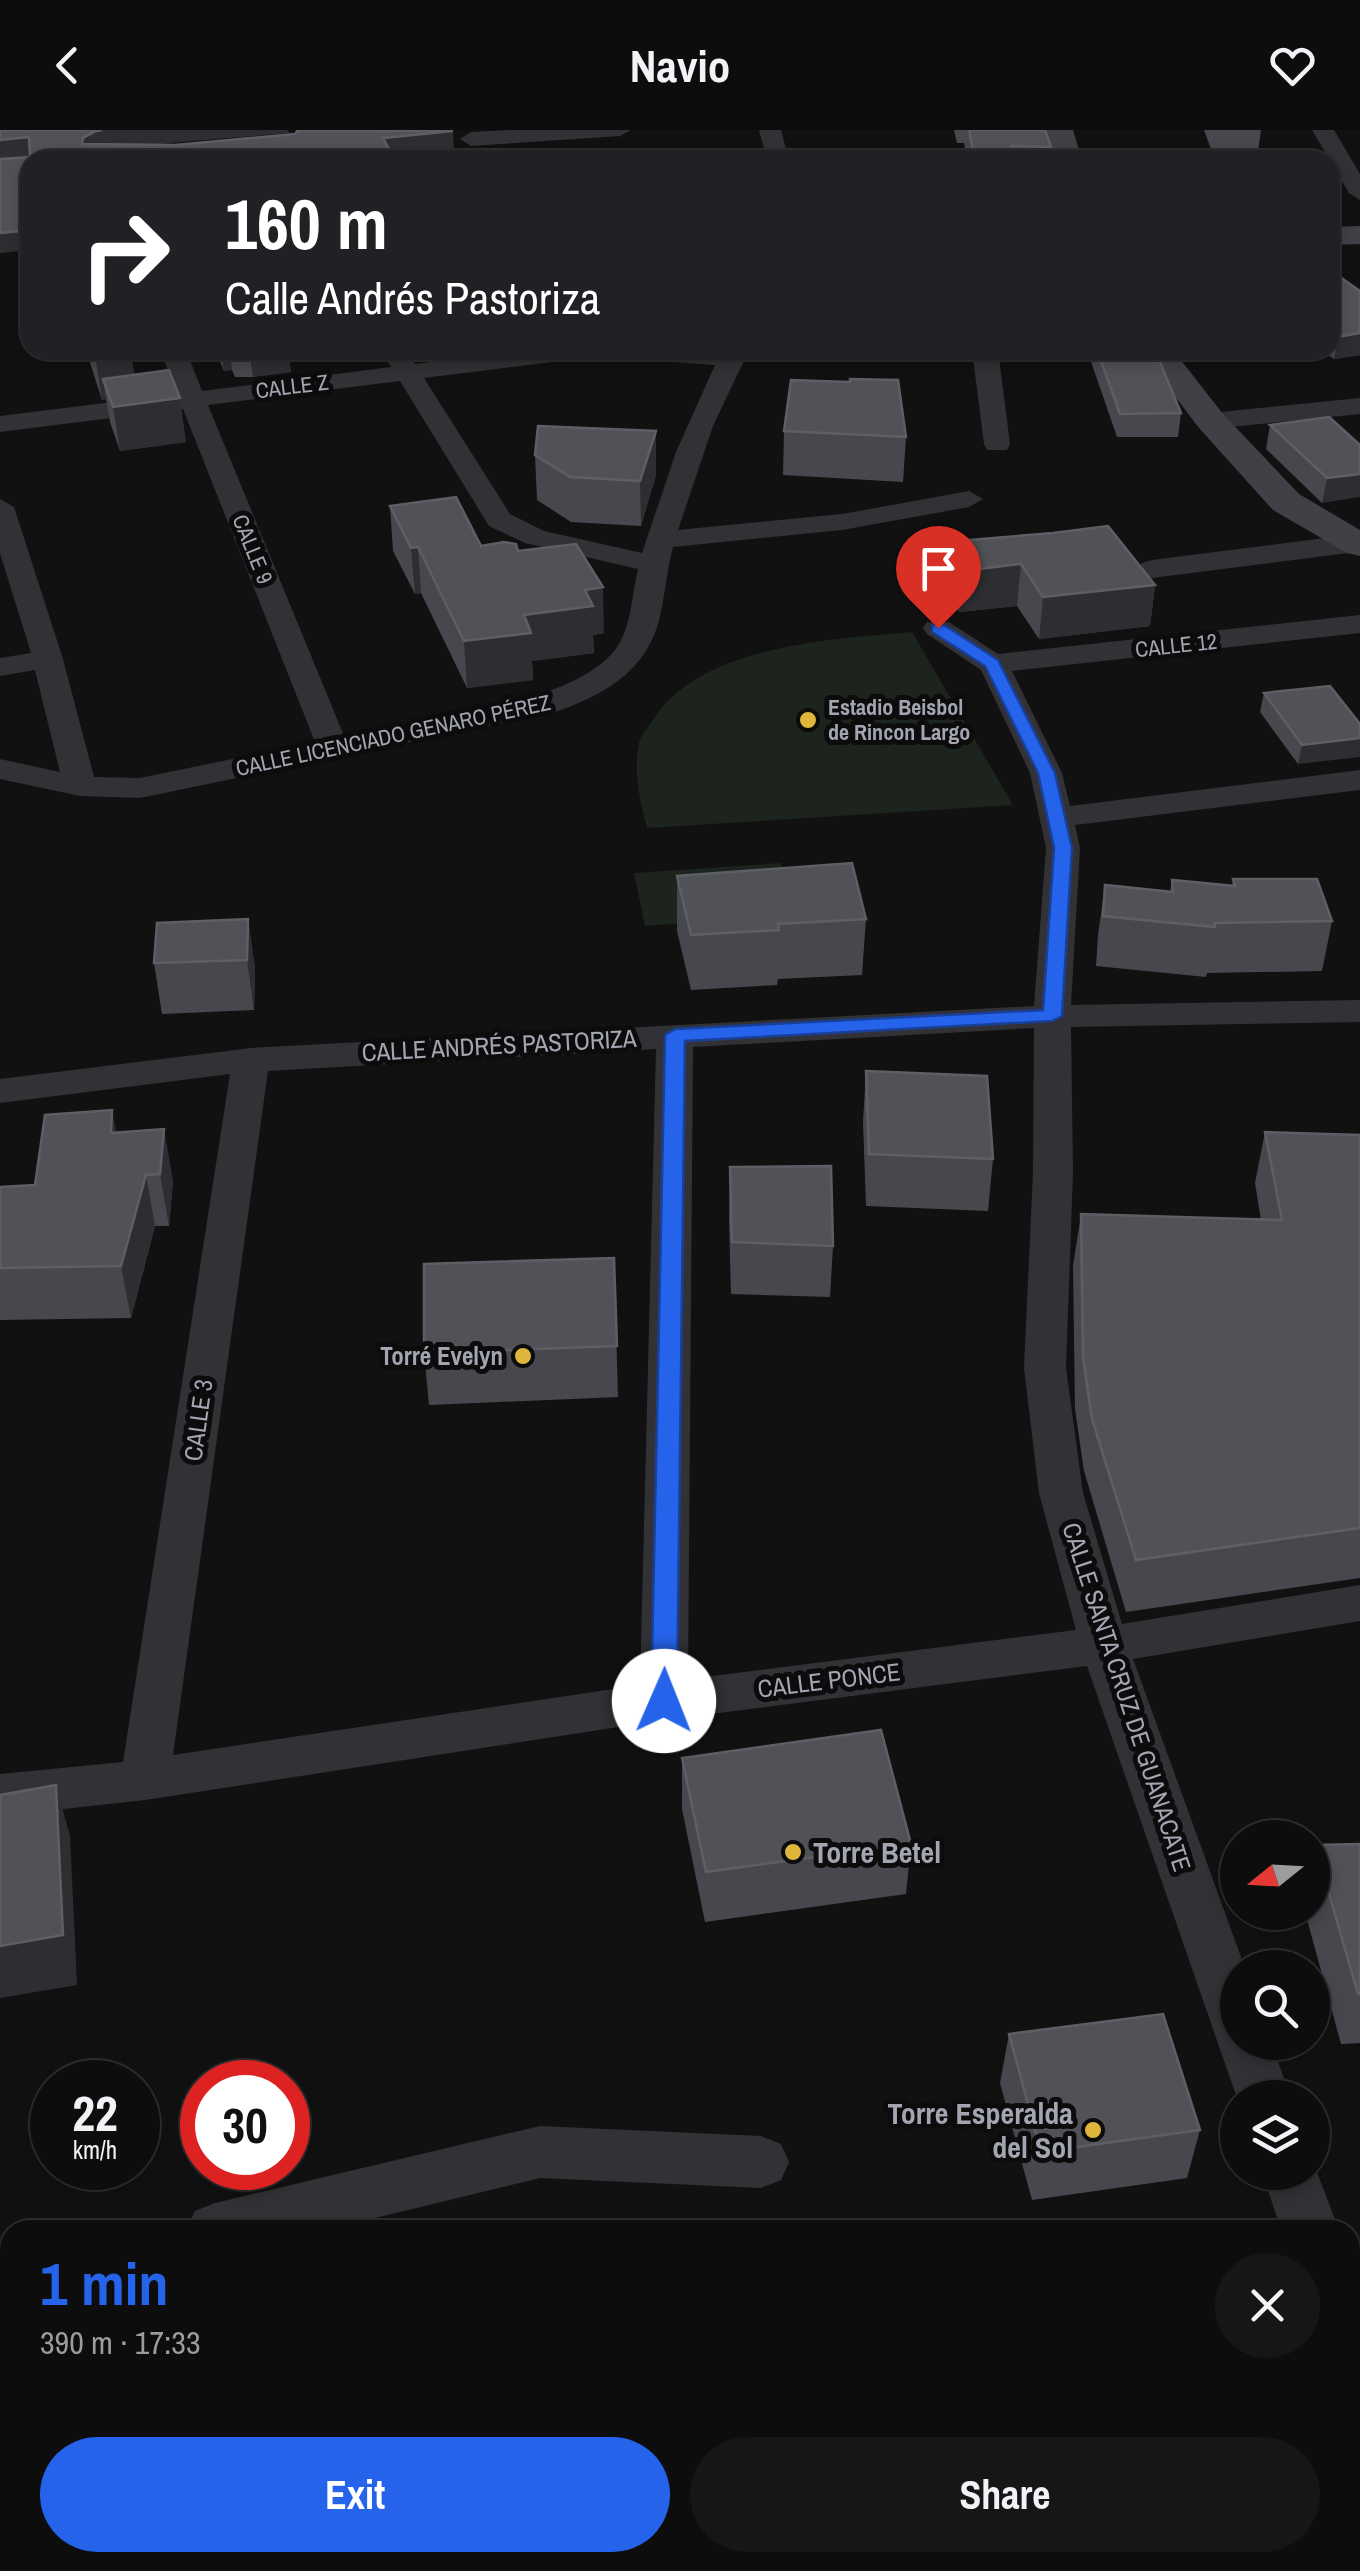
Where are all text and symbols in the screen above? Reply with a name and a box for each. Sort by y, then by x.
text: Navio [630,35,730,96]
icon: back [40,38,95,93]
icon: heart [1265,38,1320,93]
text: 160 m [225,177,388,271]
icon: right [60,190,190,320]
text: Calle Andrés Pastoriza [225,267,600,328]
street label: CALLE Z [254,367,330,405]
street label: CALLE 9 [226,510,280,588]
pin [896,526,981,629]
icon: arrive [911,541,966,596]
street label: CALLE 12 [1134,626,1218,664]
street label: CALLE LICENCIADO GENARO PÉREZ [233,687,553,783]
place label: Estadio Beisbol de Rincon Largo [828,692,970,747]
marker: Estadio Beisbol de Rincon Largo [797,709,819,731]
street label: CALLE ANDRÉS PASTORIZA [361,1021,638,1069]
place label: Torré Evelyn [380,1339,503,1373]
marker: Torré Evelyn [512,1345,534,1367]
street label: CALLE 3 [175,1377,221,1463]
street label: CALLE SANTA CRUZ DE GUANACATE [1054,1518,1200,1876]
position arrow [612,1649,716,1753]
street label: CALLE PONCE [756,1654,902,1706]
north arrow [1220,1820,1330,1930]
map controls [1220,1820,1330,2190]
place label: Torre Betel [813,1832,941,1872]
marker: Torre Betel [782,1841,804,1863]
button: search [1220,1950,1330,2060]
speed limit sign: 30 [180,2060,310,2190]
text: 22 [72,2079,118,2147]
button: layers [1220,2080,1330,2190]
place label: Torre Esperalda del Sol [887,2093,1073,2167]
marker: Torre Esperalda del Sol [1082,2119,1104,2141]
text: km/h [73,2133,117,2167]
text: 1 min [40,2243,169,2324]
button: close [1215,2253,1320,2358]
text: 390 m · 17:33 [40,2321,200,2364]
button: Exit [40,2437,670,2552]
button: Share [690,2437,1320,2552]

